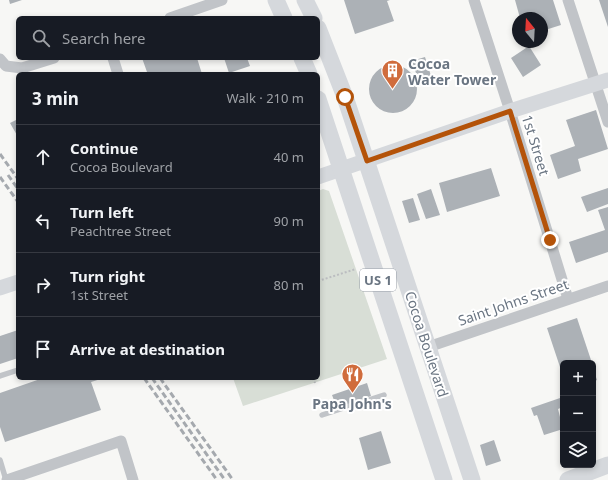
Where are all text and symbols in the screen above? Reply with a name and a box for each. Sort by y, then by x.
north arrow [512,12,548,48]
search box [16,16,320,60]
icon: search [30,27,52,49]
text: Search here [62,28,145,48]
place label: Cocoa Water Tower [408,54,497,89]
building icon: Cocoa Water Tower [380,58,406,91]
text: 3 min [32,87,79,110]
route start [336,88,354,106]
text: Walk · 210 m [226,89,304,107]
street label: 1st Street [518,112,554,178]
text: Continue [70,138,138,158]
icon: ahead [32,146,54,168]
text: 40 m [274,148,304,166]
text: Cocoa Boulevard [70,158,173,176]
text: Turn left [70,202,134,222]
icon: left [32,210,54,232]
text: 90 m [274,212,304,230]
text: Peachtree Street [70,222,171,240]
route end [541,231,559,249]
text: Turn right [70,266,145,286]
road number: US 1 [360,269,396,291]
icon: right [32,274,54,296]
street label: Saint Johns Street [455,274,571,330]
text: 80 m [274,276,304,294]
text: 1st Street [70,286,128,304]
street label: Cocoa Boulevard [401,289,453,399]
icon: arrive [32,338,54,360]
text: Arrive at destination [70,339,225,359]
map controls [560,360,596,468]
button: + [560,360,596,396]
restaurant icon: Papa John's [339,362,365,395]
place label: Papa John's [312,394,392,413]
button: − [560,396,596,432]
button: layers [560,432,596,468]

